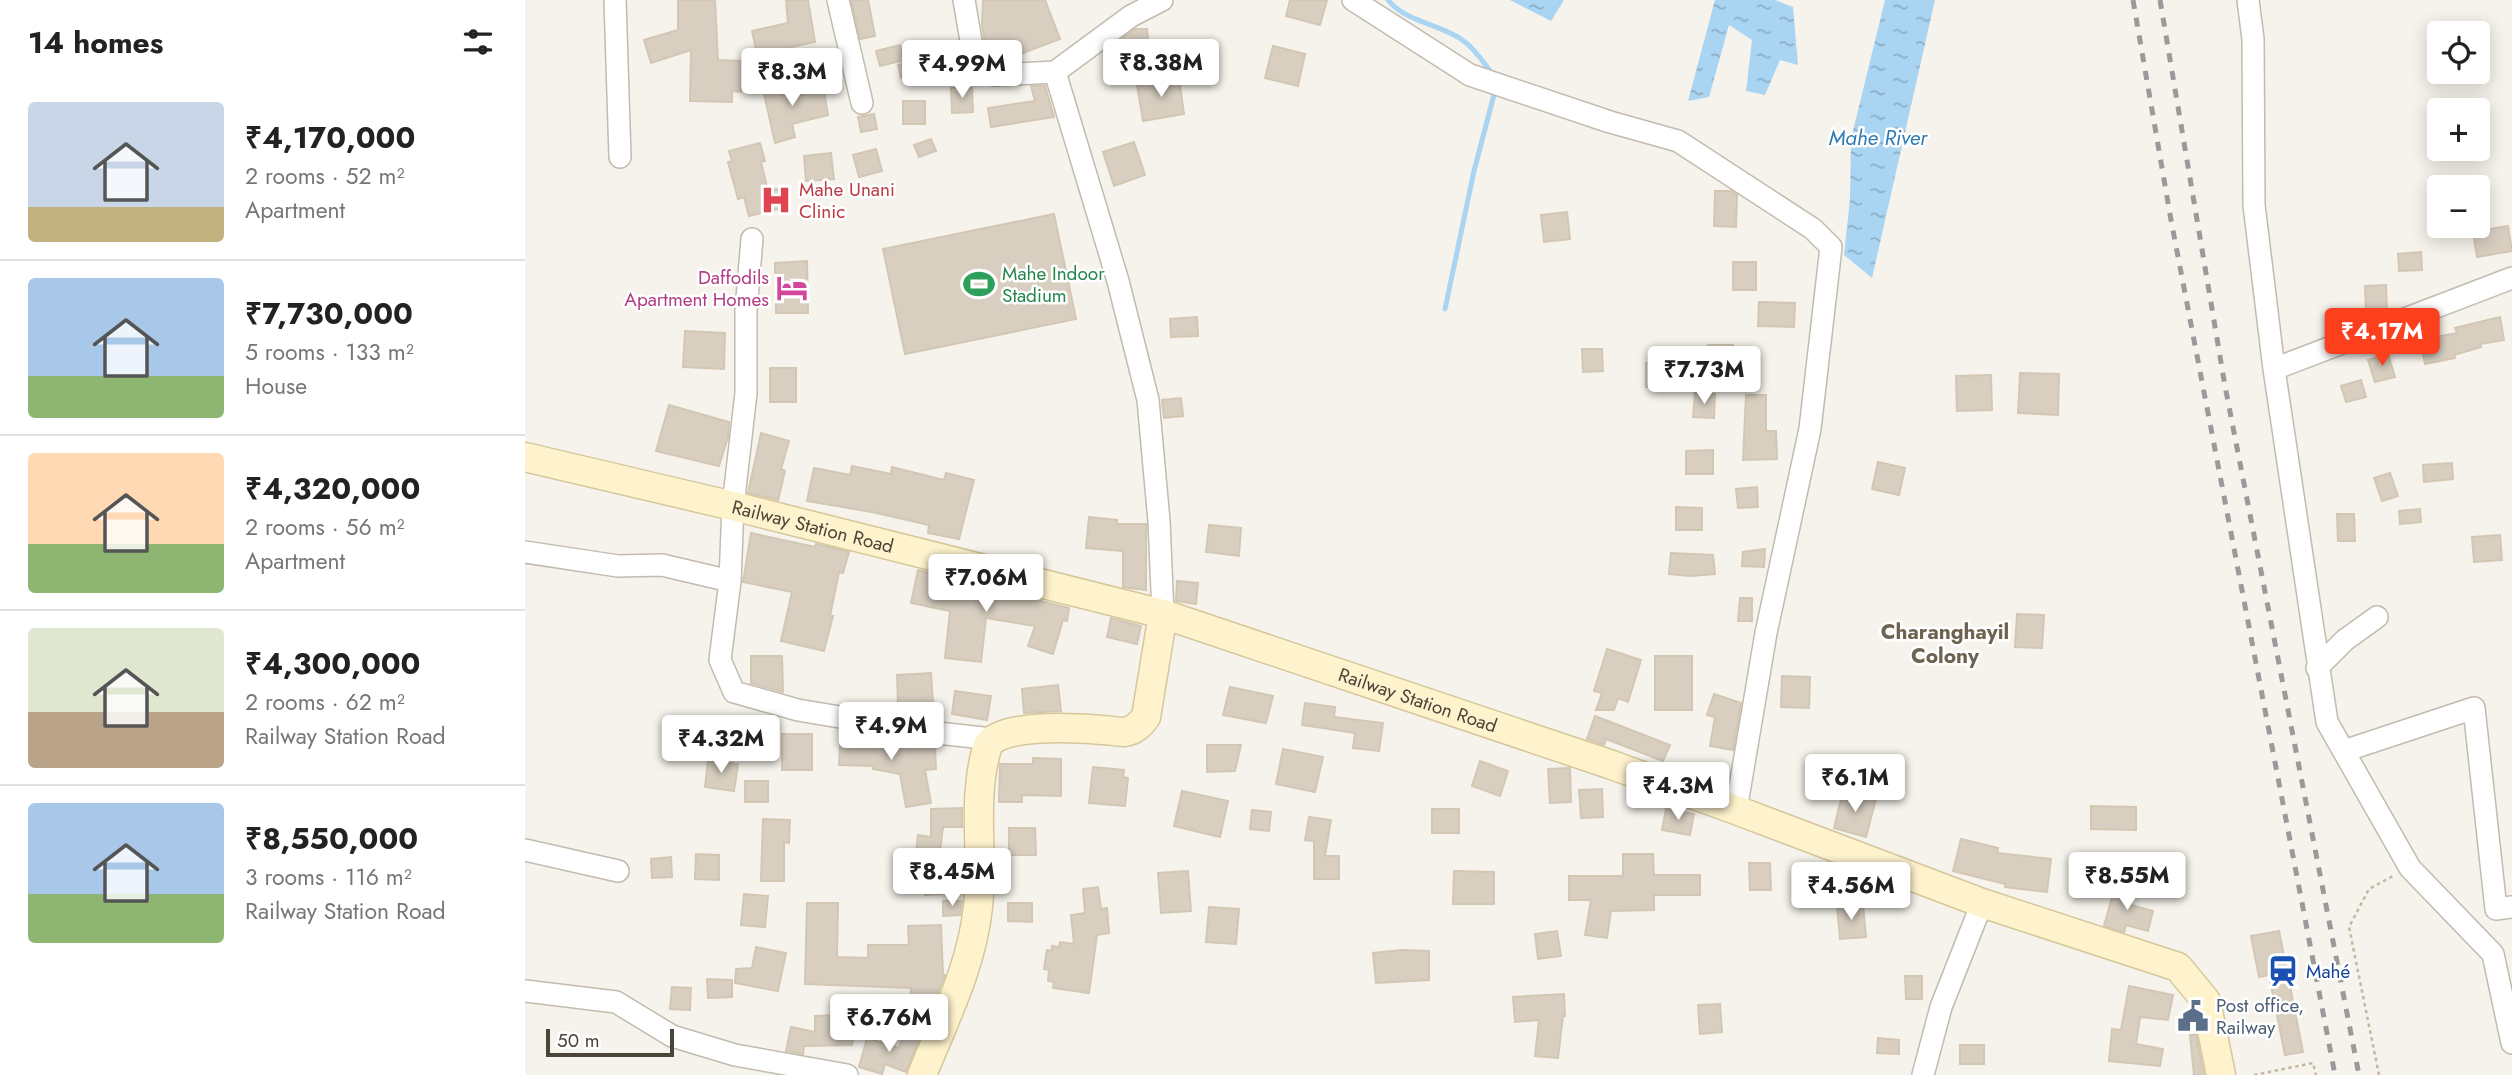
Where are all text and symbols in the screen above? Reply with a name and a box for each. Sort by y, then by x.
text: 14 homes [28,21,163,64]
map controls [2427,21,2490,238]
button: locate [2427,21,2490,84]
icon: filters [459,23,497,61]
pin: ₹8.38M [1104,40,1218,99]
pin: ₹4.99M [905,41,1019,100]
text: ₹8.38M [1119,45,1203,79]
text: ₹4.99M [918,46,1006,80]
pin: ₹8.3M [743,48,841,108]
text: ₹8.3M [757,54,827,88]
button: + [2427,98,2490,161]
text: ₹4,170,000 [245,116,415,159]
water label: Mahe River [1829,123,1928,153]
icon: home [84,130,168,214]
text: 2 rooms · 52 m² [245,159,404,193]
button: − [2427,175,2490,238]
place label: Mahe Unani Clinic [799,176,895,225]
hospital icon: Mahe Unani Clinic [759,183,793,217]
text: Apartment [245,193,345,227]
place label: Mahe Indoor Stadium [1002,260,1105,309]
place label: Daffodils Apartment Homes [624,264,769,313]
sports icon: Mahe Indoor Stadium [962,267,996,301]
hotel icon: Daffodils Apartment Homes [775,271,809,305]
text: ₹7,730,000 [245,292,413,335]
icon: home [84,306,168,390]
pin: ₹4.17M [2325,308,2439,368]
text: ₹4.17M [2341,314,2423,348]
text: 5 rooms · 133 m² [245,335,414,369]
pin: ₹7.73M [1647,346,1761,406]
text: ₹7.73M [1664,352,1744,386]
text: House [245,369,307,403]
text: ₹4,320,000 [245,467,420,510]
icon: home [84,481,168,565]
street label: Railway Station Road [729,493,896,560]
text: 2 rooms · 56 m² [245,510,405,544]
text: Apartment [245,544,345,578]
pin: ₹7.06M [929,554,1043,614]
text: ₹7.06M [944,560,1028,594]
district label: Charanghayil Colony [1881,617,2009,671]
text: ₹4,300,000 [245,642,420,685]
icon: home [84,656,168,740]
street label: Railway Station Road [1335,661,1501,739]
text: 2 rooms · 62 m² [245,685,405,719]
pin: ₹4.9M [842,702,940,762]
text: ₹4.9M [855,708,927,742]
pin: ₹4.32M [664,716,778,775]
text: Railway Station Road [245,719,446,753]
text: ₹4.32M [678,721,764,755]
pin: ₹6.1M [1806,754,1904,814]
text: ₹6.1M [1821,760,1889,794]
pin: ₹4.3M [1629,762,1727,822]
text: ₹4.3M [1642,768,1714,802]
text: ₹8,550,000 [245,817,418,860]
icon: home [84,831,168,915]
pin: ₹8.45M [895,848,1009,908]
pin: ₹8.55M [2070,852,2184,912]
text: ₹8.45M [909,854,995,888]
text: ₹8.55M [2085,858,2169,892]
text: 3 rooms · 116 m² [245,860,412,894]
pin: ₹4.56M [1794,862,1908,922]
text: ₹4.56M [1807,868,1895,902]
text: Railway Station Road [245,894,446,928]
station icon: Mahé [2266,954,2300,988]
place label: Mahé [2306,958,2351,985]
place label: Post office, Railway [2216,992,2304,1041]
pin: ₹6.76M [832,995,946,1054]
public building icon: Post office, Railway [2176,999,2210,1033]
text: ₹6.76M [846,1000,932,1034]
scale bar [546,1026,674,1058]
text: 50 m [557,1027,600,1054]

